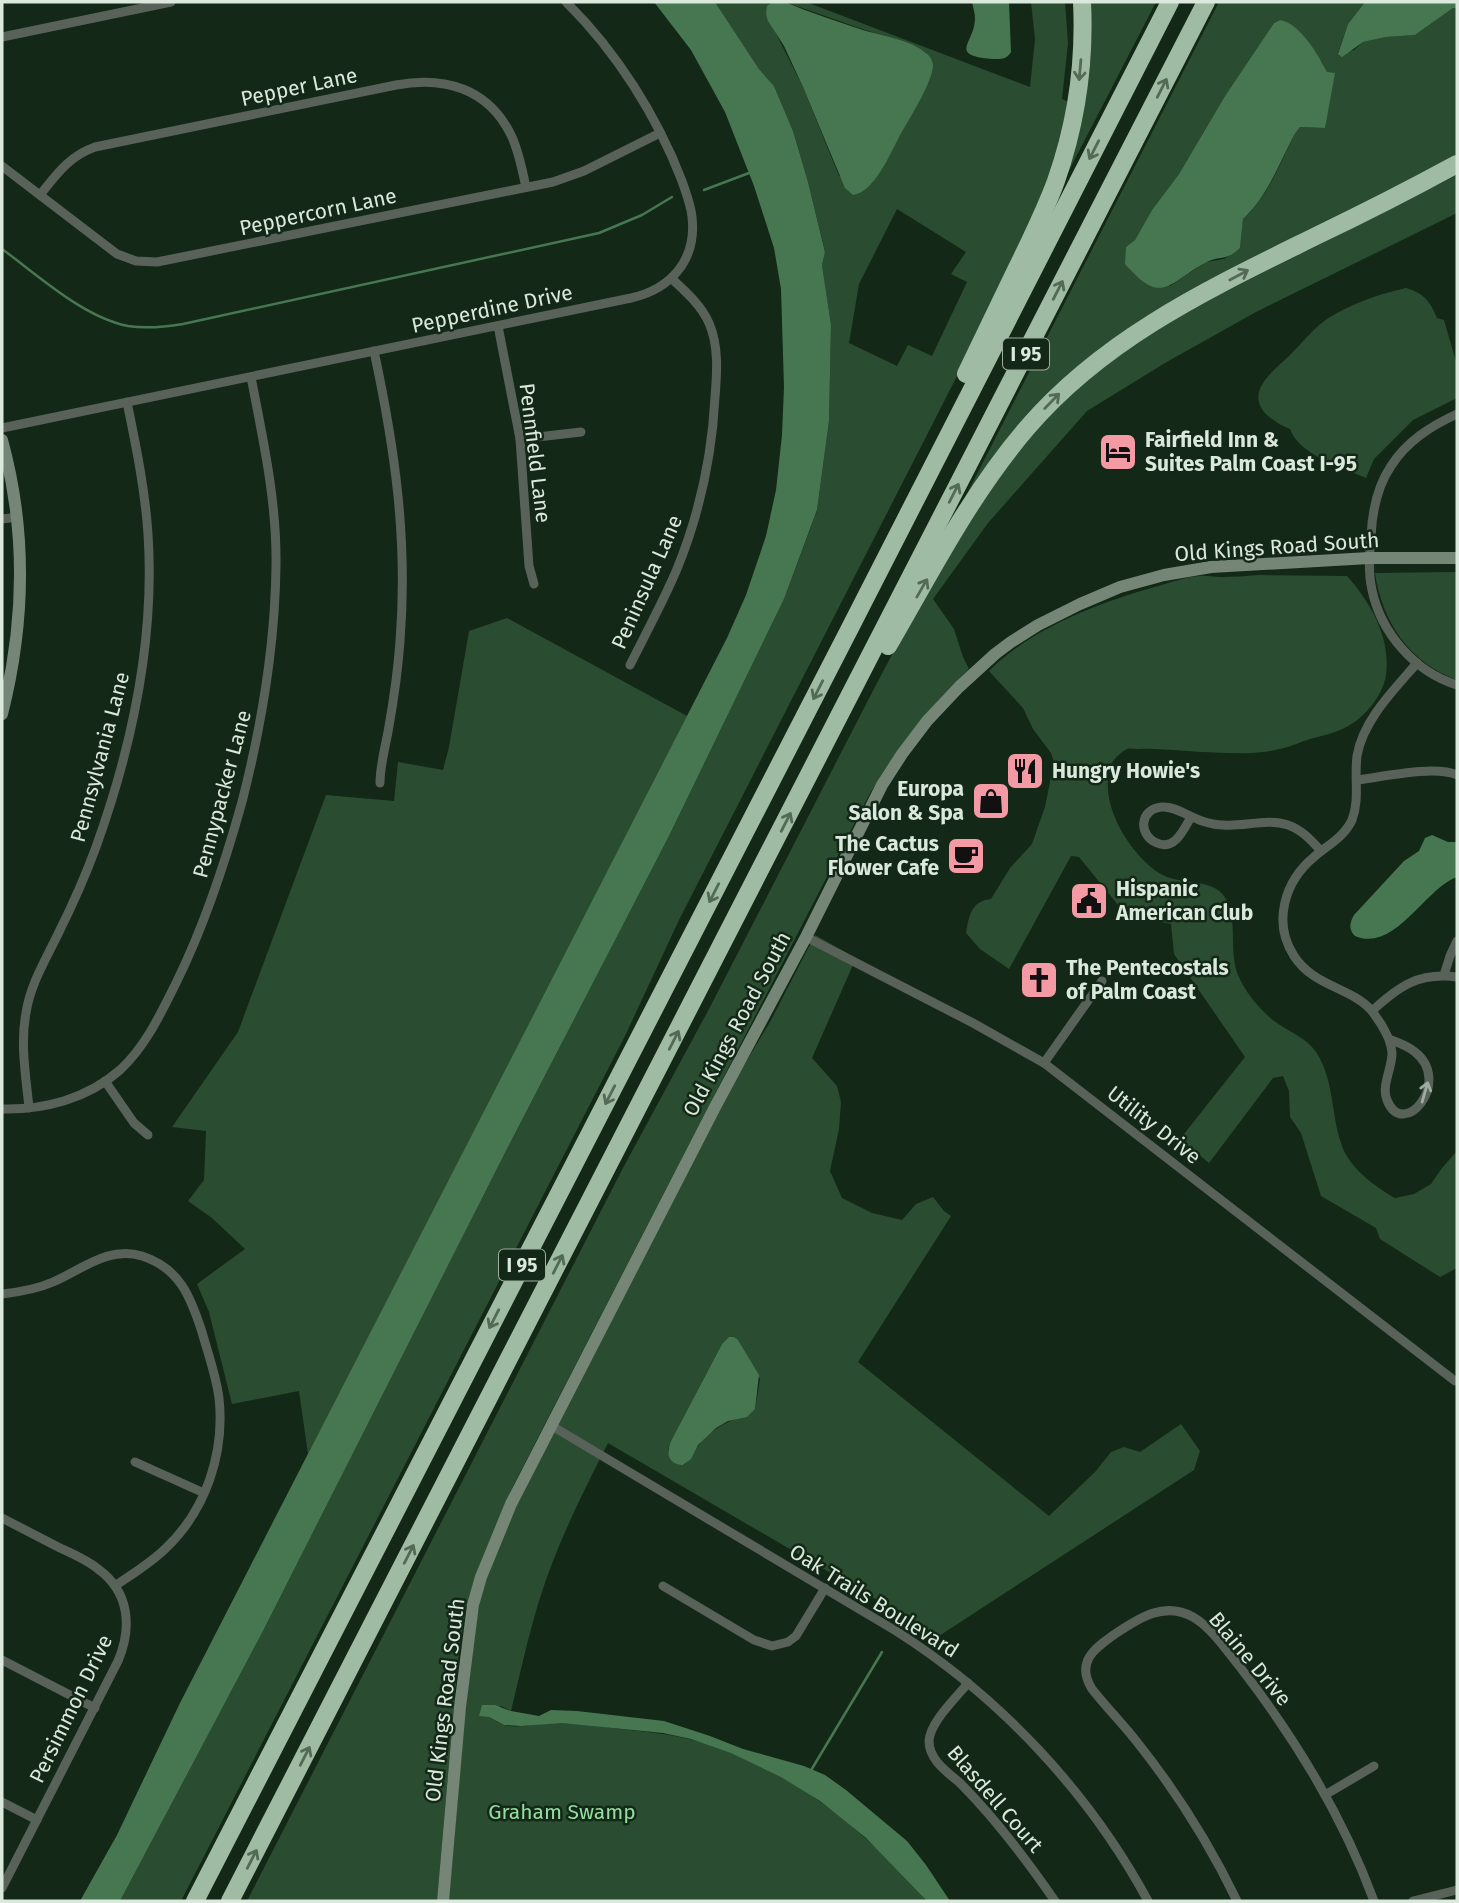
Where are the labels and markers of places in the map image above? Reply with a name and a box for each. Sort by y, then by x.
place label: Fairfield Inn & Suites Palm Coast I-95 [1145,427,1357,477]
hotel icon: Fairfield Inn & Suites Palm Coast I-95 [1097,431,1139,473]
restaurant icon: Hungry Howie's [1004,750,1046,792]
place label: Hungry Howie's [1052,758,1200,784]
place label: Europa Salon & Spa [848,776,964,826]
shop icon: Europa Salon & Spa [970,780,1012,822]
place label: The Cactus Flower Cafe [828,831,939,881]
cafe icon: The Cactus Flower Cafe [945,835,987,877]
place label: Hispanic American Club [1115,876,1253,926]
public building icon: Hispanic American Club [1068,880,1110,922]
place label: The Pentecostals of Palm Coast [1066,955,1229,1005]
church icon: The Pentecostals of Palm Coast [1018,959,1060,1001]

